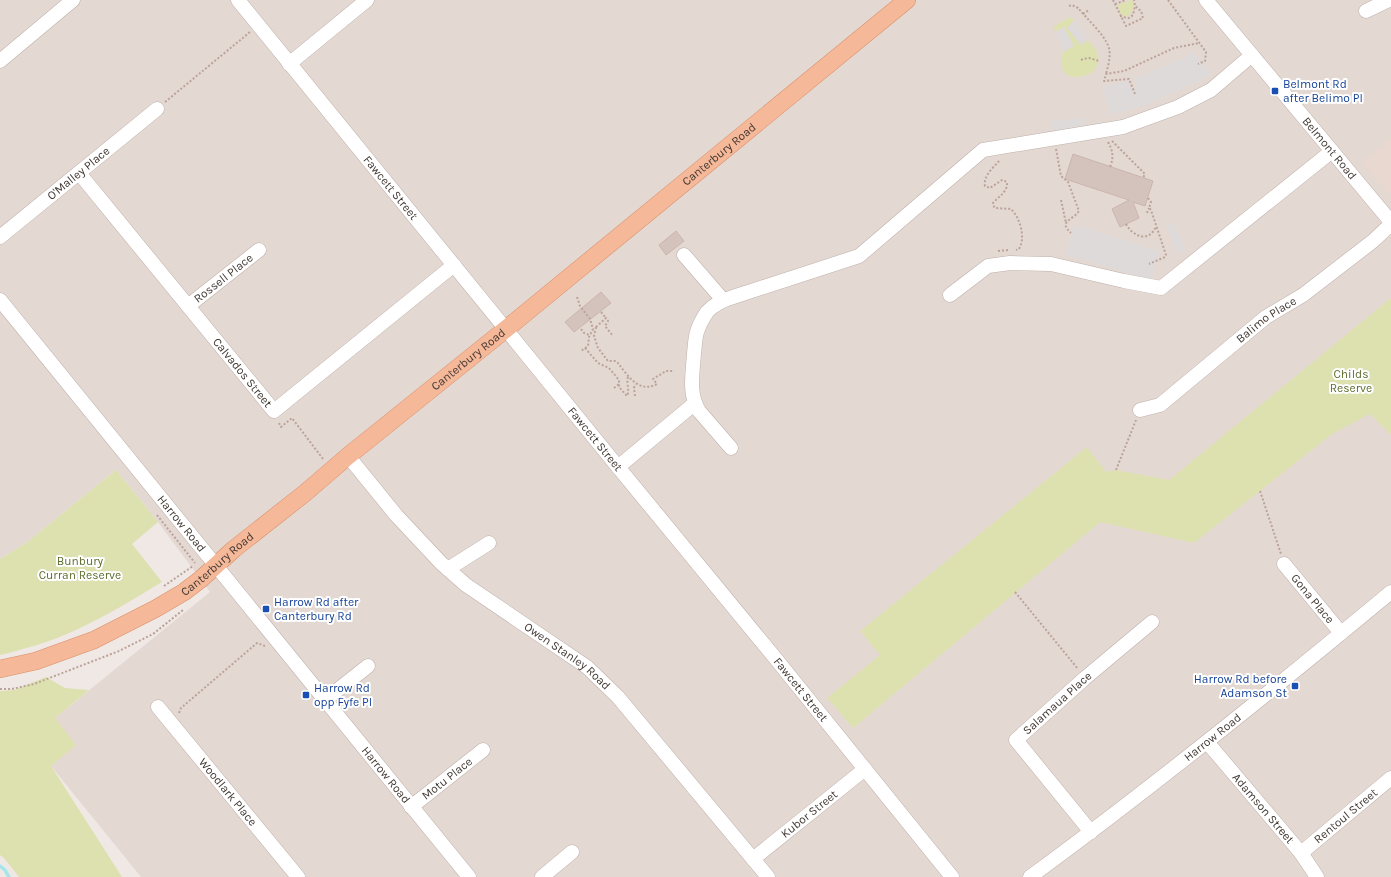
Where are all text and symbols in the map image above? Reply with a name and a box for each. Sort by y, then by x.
place label: Belmont Rd after Belimo Pl [1283,77,1363,105]
marker: Belmont Rd after Belimo Pl [1270,86,1280,96]
street label: Belmont Road [1300,114,1360,182]
street label: Canterbury Road [679,120,759,189]
street label: O'Malley Place [44,144,112,203]
street label: Fawcett Street [361,153,421,223]
street label: Rossell Place [191,251,256,306]
street label: Balimo Place [1233,294,1299,346]
street label: Canterbury Road [428,325,508,393]
street label: Calvados Street [210,335,275,411]
park label: Childs Reserve [1330,367,1372,395]
street label: Fawcett Street [565,404,626,474]
street label: Harrow Road [154,492,209,555]
street label: Canterbury Road [178,529,256,599]
park label: Bunbury Curran Reserve [39,554,121,582]
street label: Gona Place [1288,571,1337,626]
place label: Harrow Rd after Canterbury Rd [274,595,359,623]
marker: Harrow Rd after Canterbury Rd [261,604,271,614]
street label: Owen Stanley Road [522,620,613,693]
street label: Fawcett Street [771,655,831,725]
street label: Salamaua Place [1020,669,1094,737]
place label: Harrow Rd before Adamson St [1194,672,1287,700]
place label: Harrow Rd opp Fyfe Pl [314,681,372,709]
marker: Harrow Rd before Adamson St [1290,681,1300,691]
marker: Harrow Rd opp Fyfe Pl [301,690,311,700]
street label: Harrow Road [1181,710,1244,764]
street label: Harrow Road [359,744,413,806]
street label: Motu Place [419,754,475,803]
street label: Woodlark Place [196,755,260,829]
street label: Adamson Street [1229,770,1297,847]
street label: Rentoul Street [1311,785,1381,846]
street label: Kubor Street [778,787,841,841]

